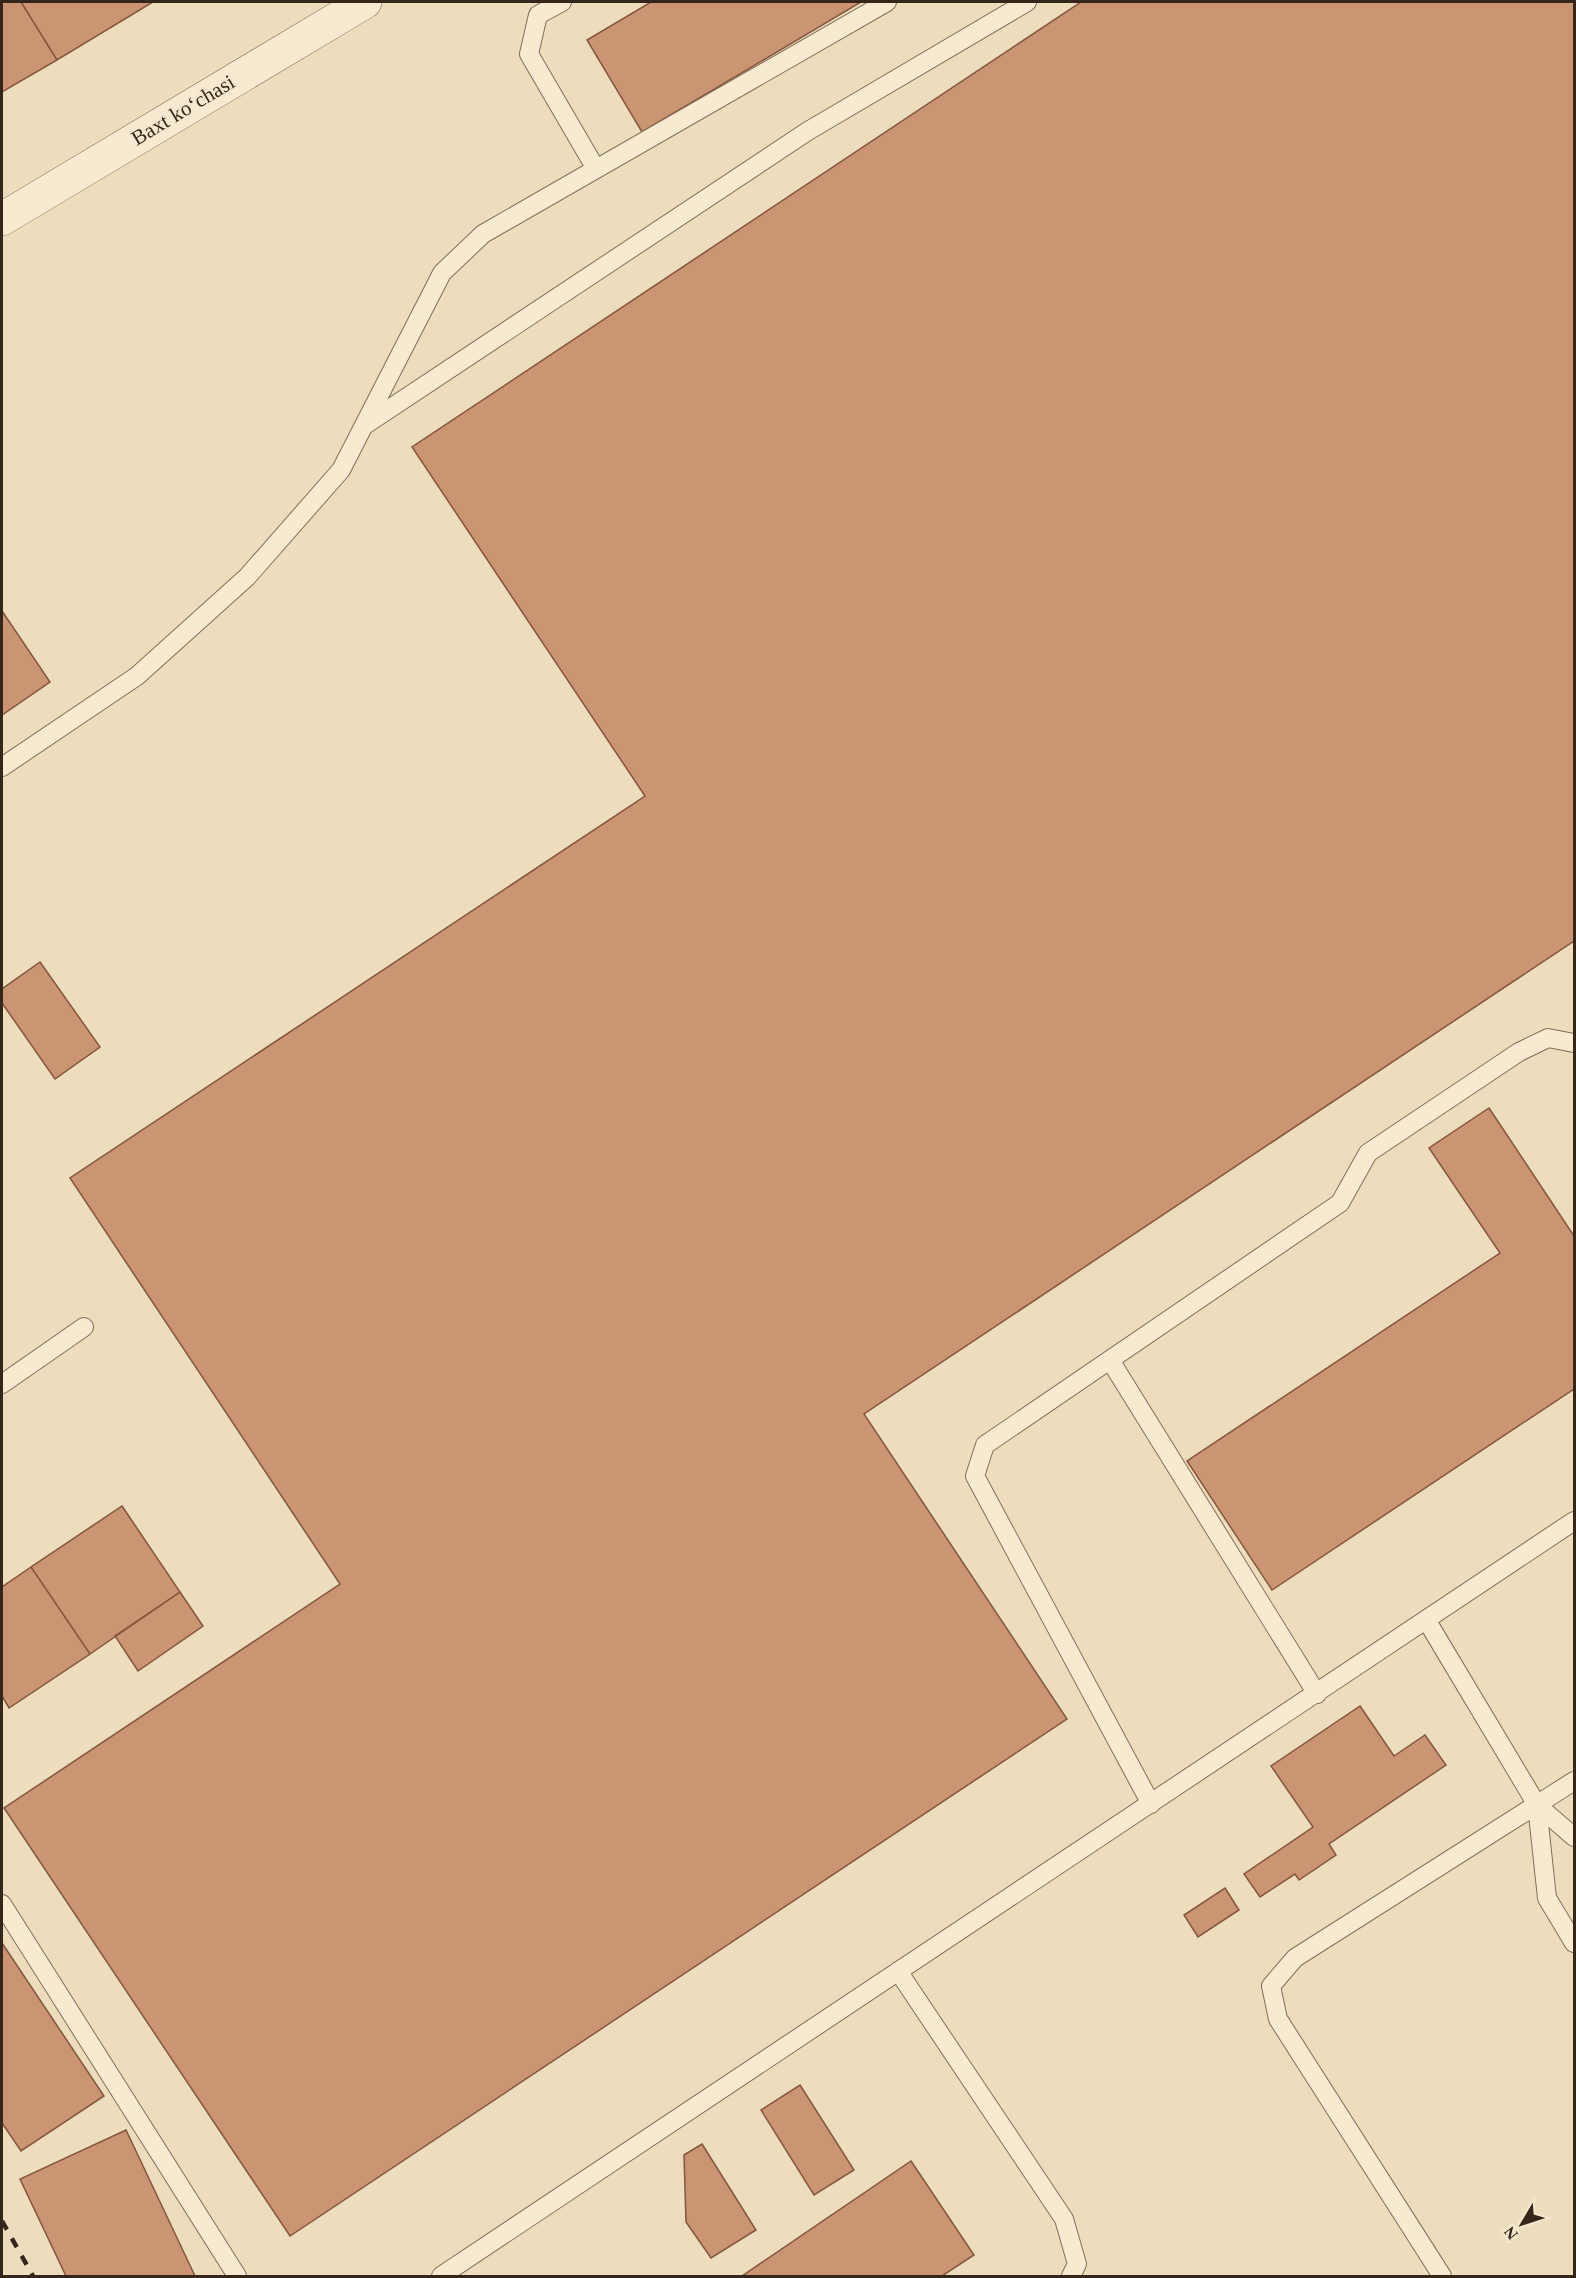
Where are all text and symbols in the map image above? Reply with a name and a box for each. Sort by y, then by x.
street label: Baxt koʻchasi [127,70,239,150]
north arrow [1492,2194,1552,2254]
text: N [1500,2223,1521,2243]

